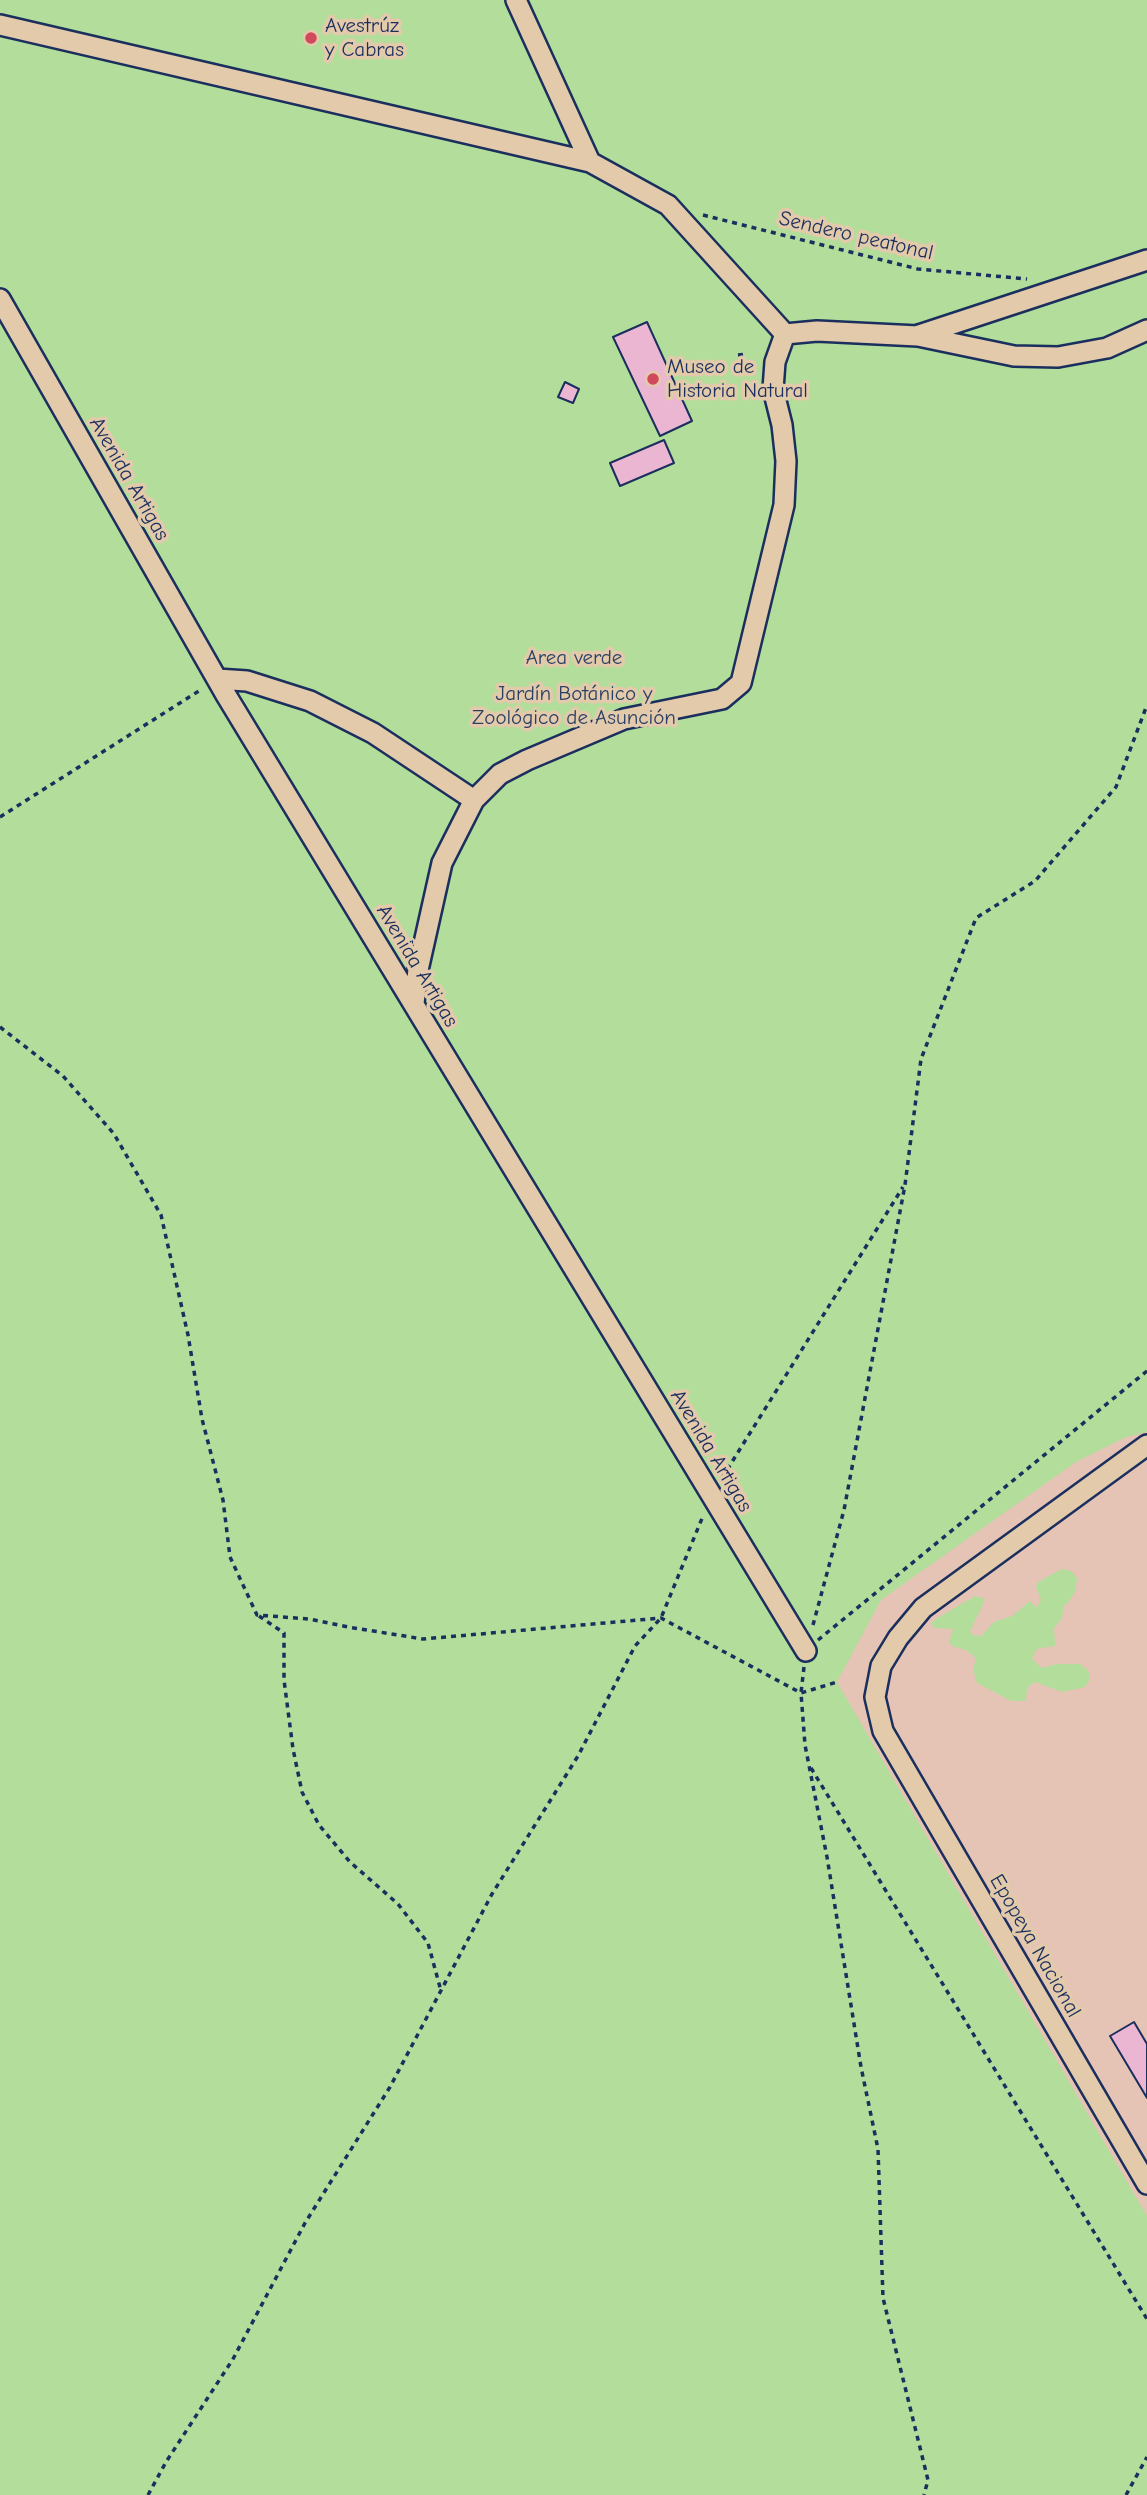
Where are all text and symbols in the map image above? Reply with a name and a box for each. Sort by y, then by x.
place label: Avestrúz y Cabras [325,13,404,63]
marker: Avestrúz y Cabras [303,30,319,46]
street label: Sendero peatonal [776,206,936,266]
place label: Museo de Historia Natural [667,354,808,404]
marker: Museo de Historia Natural [645,371,661,387]
street label: Avenida Artigas [83,413,175,545]
park label: Area verde [526,645,622,671]
park label: Jardín Botánico y Zoológico de Asunción [472,681,676,731]
street label: Avenida Artigas [371,900,463,1032]
street label: Avenida Artigas [665,1385,757,1517]
street label: Epopeya Nacional [984,1870,1086,2022]

